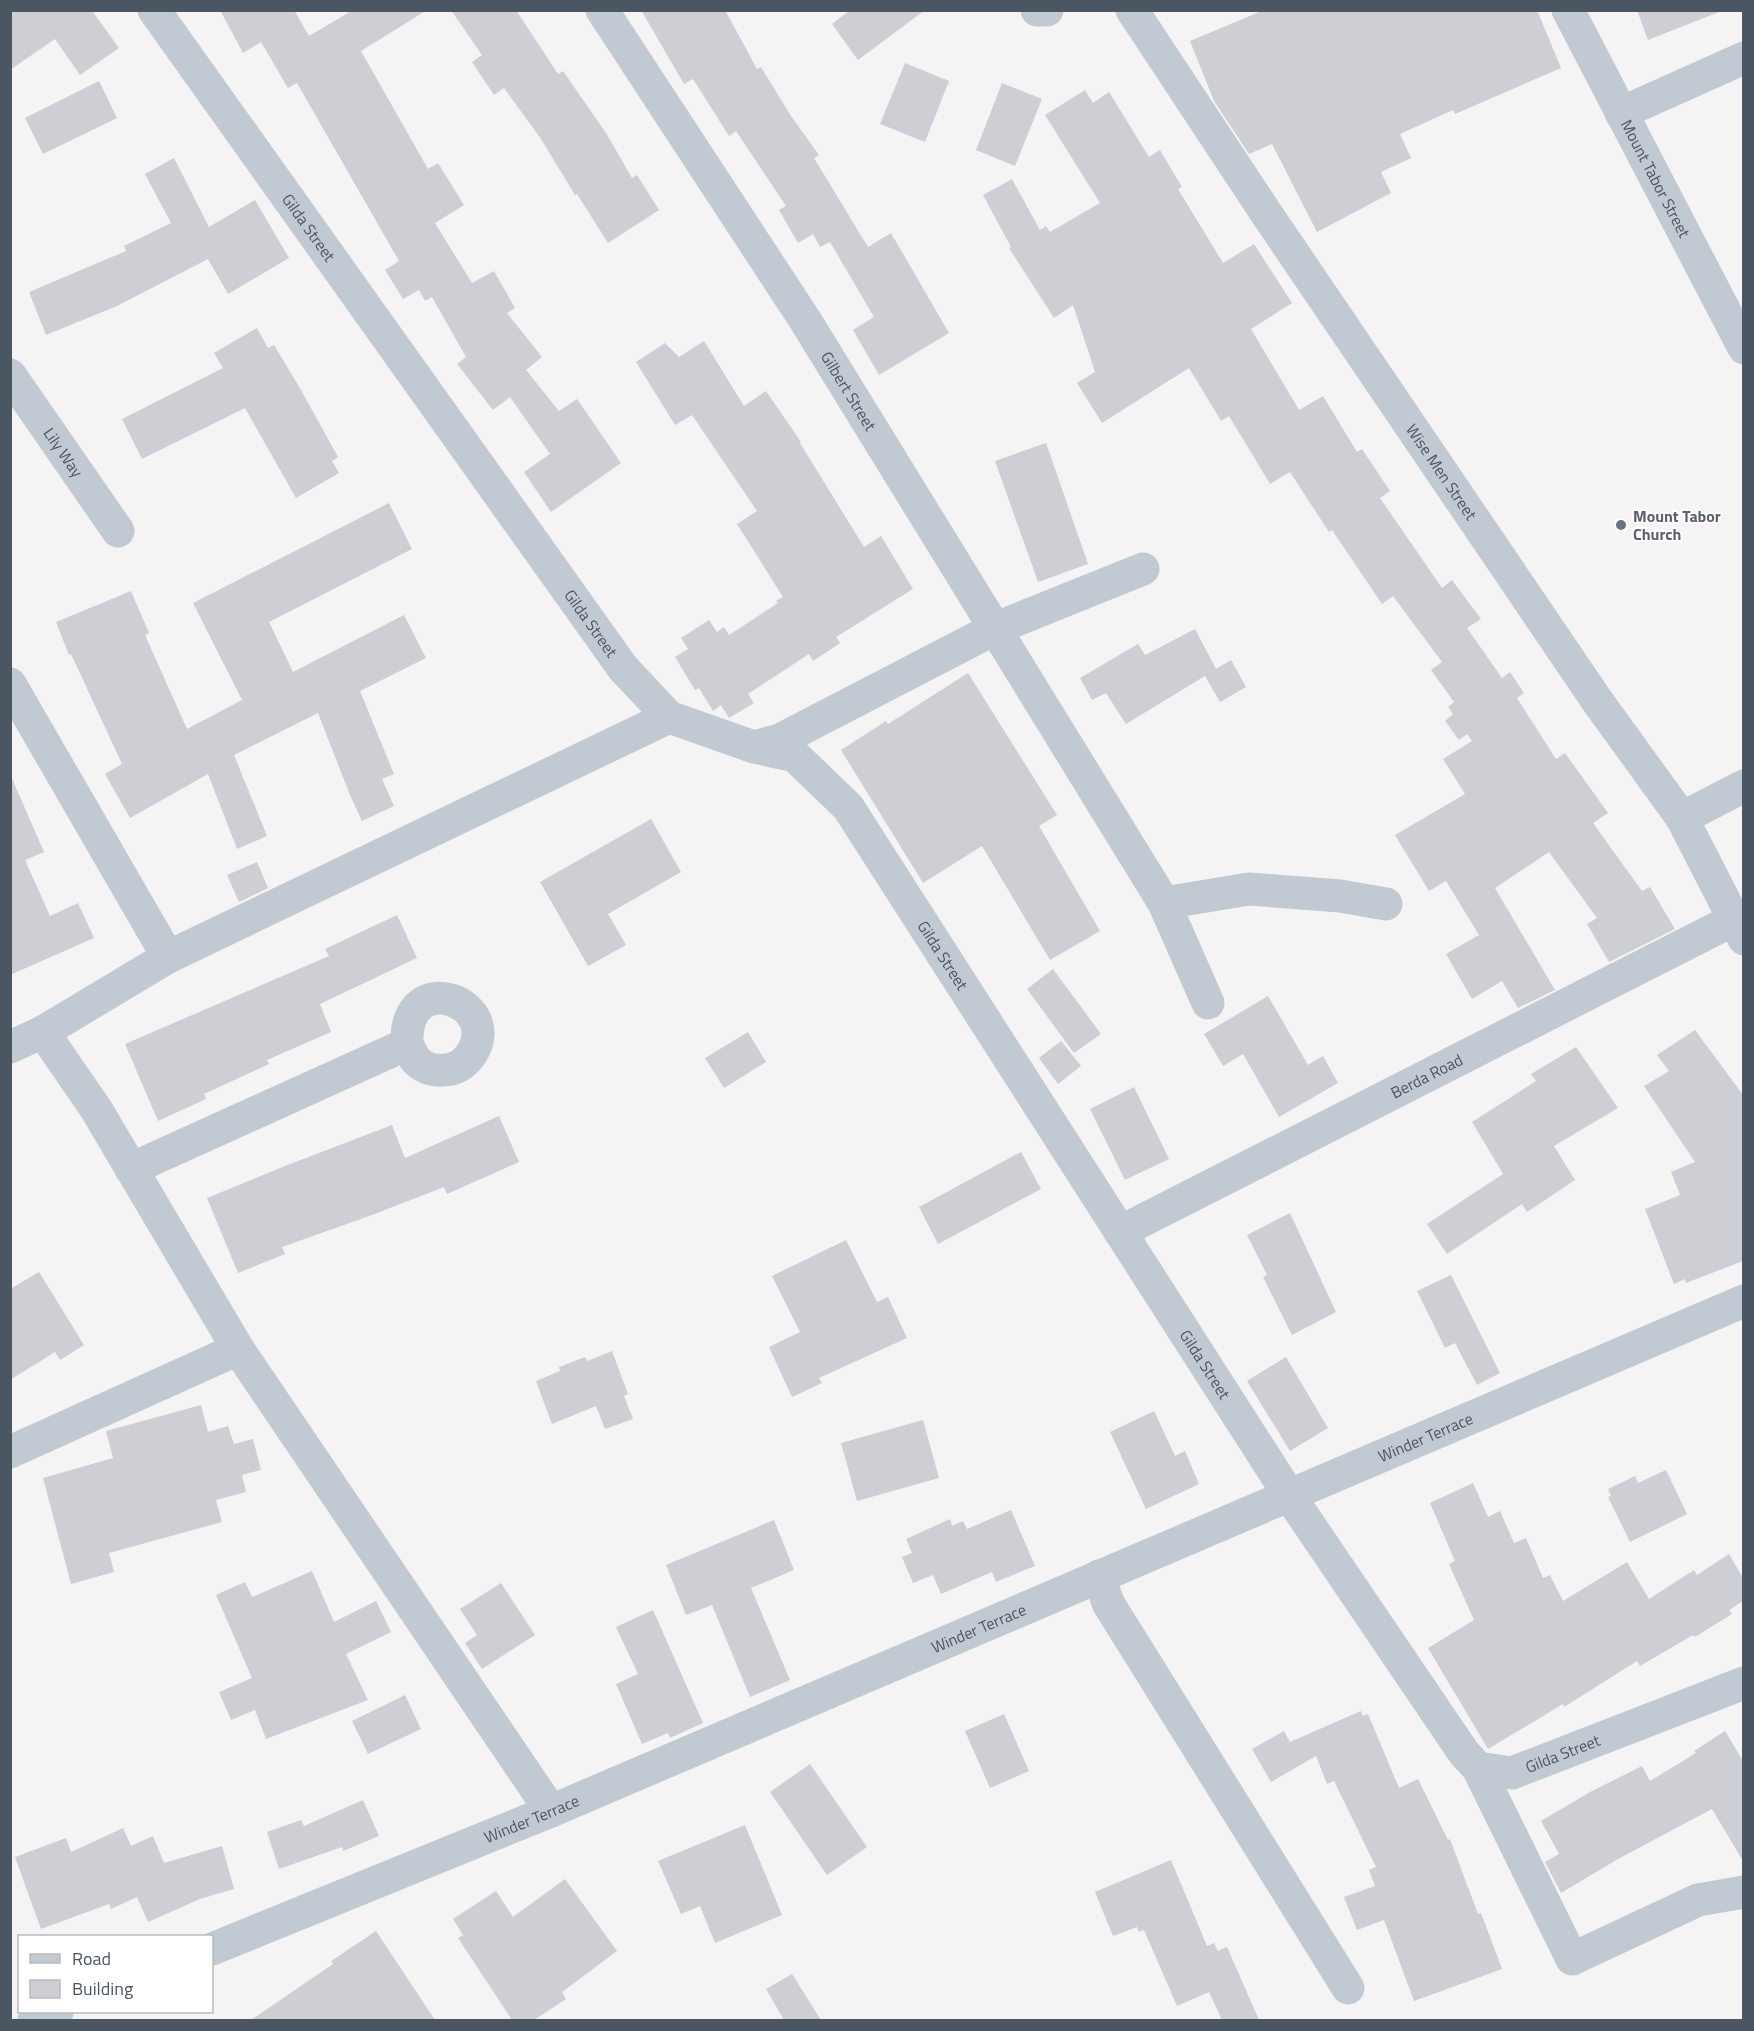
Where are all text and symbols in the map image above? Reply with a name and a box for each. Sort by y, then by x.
street label: Mount Tabor Street [1615,115,1697,242]
street label: Gilda Street [276,189,342,267]
street label: Gilbert Street [815,347,883,436]
street label: Wise Men Street [1400,419,1483,525]
street label: Lily Way [38,423,89,482]
place label: Mount Tabor Church [1633,504,1721,546]
marker: Mount Tabor Church [1614,518,1628,532]
street label: Gilda Street [559,584,624,662]
street label: Gilda Street [912,916,974,995]
street label: Berda Road [1386,1048,1467,1104]
street label: Gilda Street [1174,1325,1237,1404]
street label: Winder Terrace [1374,1406,1477,1468]
street label: Winder Terrace [927,1597,1030,1659]
street label: Gilda Street [1522,1728,1604,1779]
street label: Winder Terrace [480,1788,583,1849]
legend [18,1935,213,2013]
text: Road [72,1945,111,1972]
text: Building [72,1975,133,2002]

